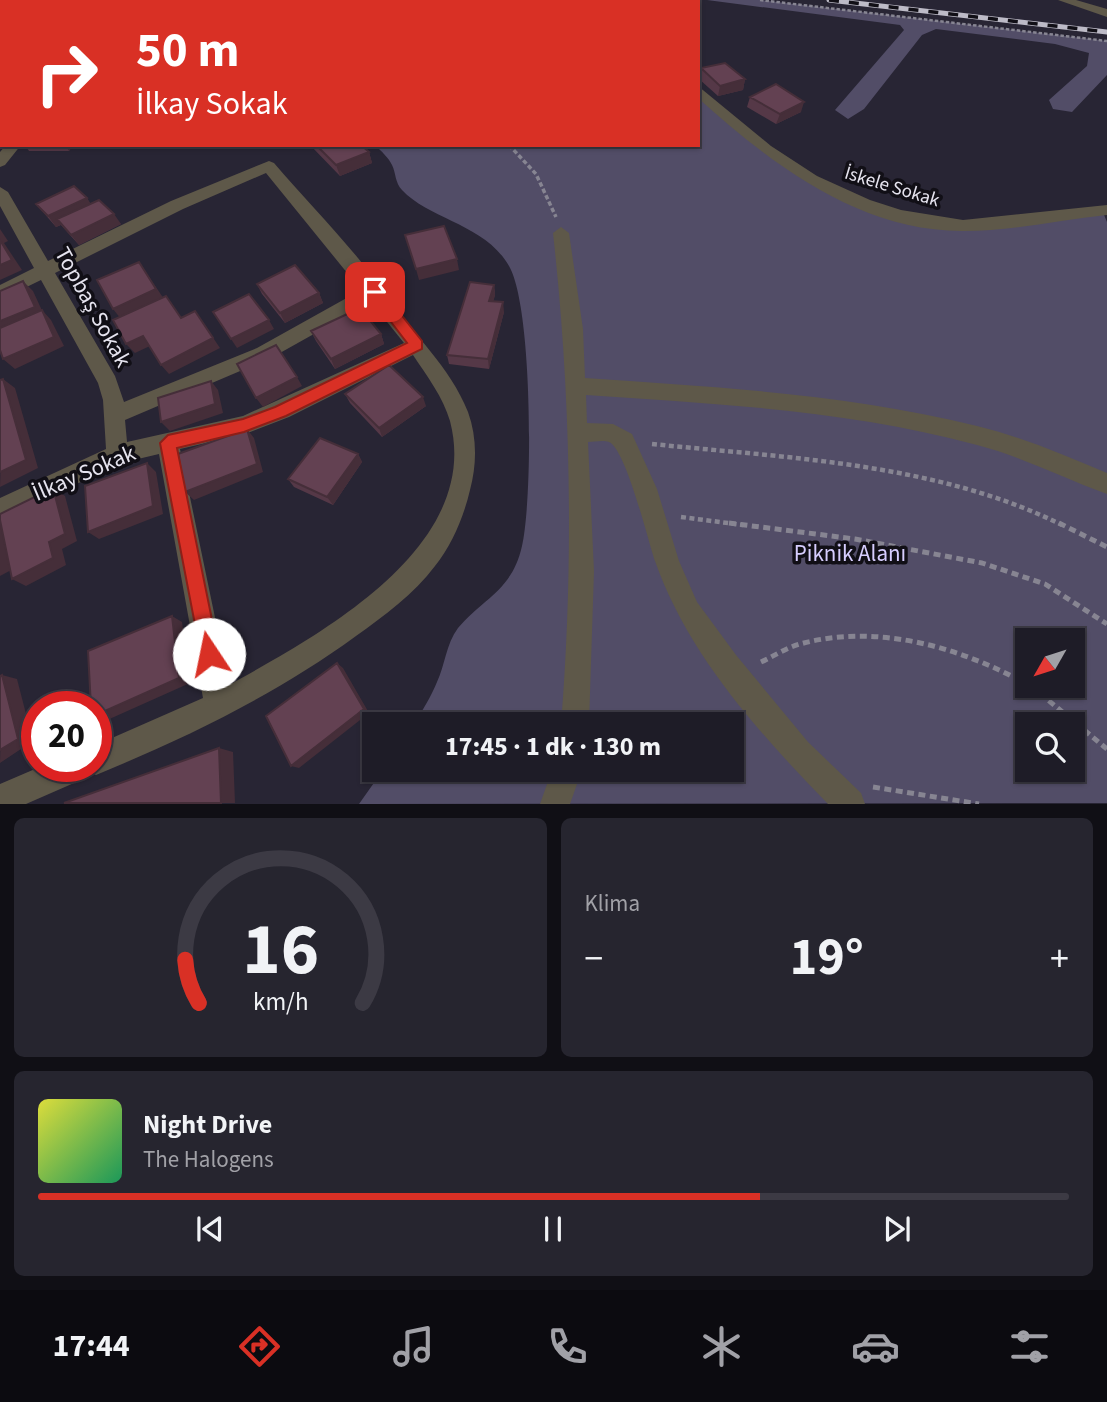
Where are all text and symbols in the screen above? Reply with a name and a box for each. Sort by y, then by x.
text: 50 m [136,16,240,86]
icon: right [21,28,112,119]
text: İlkay Sokak [136,81,288,127]
street label: İskele Sokak [841,160,943,214]
street label: Topbaş Sokak [46,241,140,374]
pin [345,262,405,322]
icon: arrive [356,273,394,311]
street label: İlkay Sokak [27,436,141,509]
park label: Piknik Alanı [794,537,906,570]
position arrow [172,617,246,691]
north arrow [1015,628,1085,698]
map controls [1015,628,1085,782]
speed limit sign: 20 [21,691,112,782]
button: search [1015,712,1085,782]
text: 17:45 · 1 dk · 130 m [445,728,661,765]
text: Klima [585,887,640,920]
text: 16 [242,899,319,1003]
text: 19° [790,921,864,995]
text: − [585,932,603,986]
text: + [1050,932,1069,986]
text: km/h [253,984,308,1020]
text: Night Drive [143,1106,272,1143]
text: The Halogens [143,1143,274,1176]
icon: previous [191,1210,229,1248]
icon: pause [534,1210,572,1248]
icon: next [878,1210,916,1248]
icon: directions [235,1322,284,1371]
icon: music [389,1322,438,1371]
icon: phone [543,1322,592,1371]
icon: climate [697,1322,746,1371]
icon: car [851,1322,900,1371]
icon: filters [1005,1322,1054,1371]
text: 17:44 [53,1323,130,1369]

